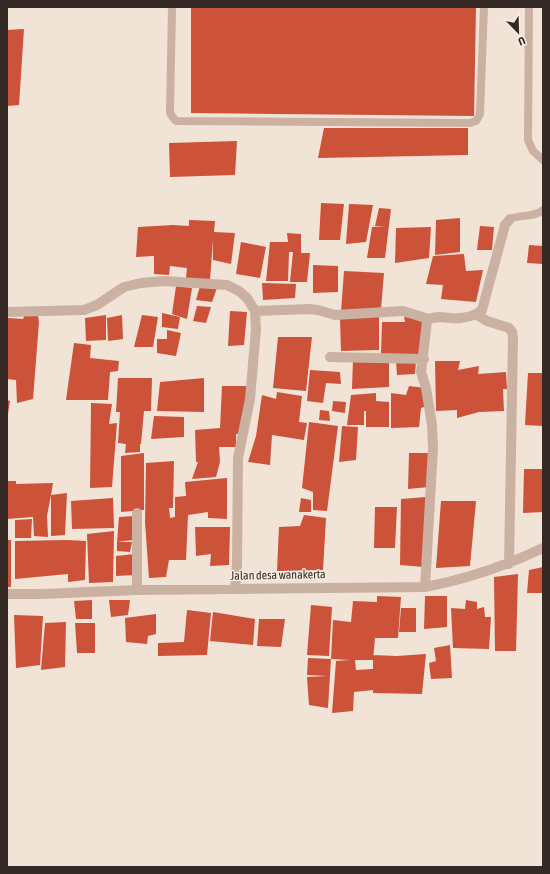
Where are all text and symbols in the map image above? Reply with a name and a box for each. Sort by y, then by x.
north arrow [498,12,538,52]
text: U [517,34,527,48]
street label: Jalan desa wanakerta [230,567,326,583]

